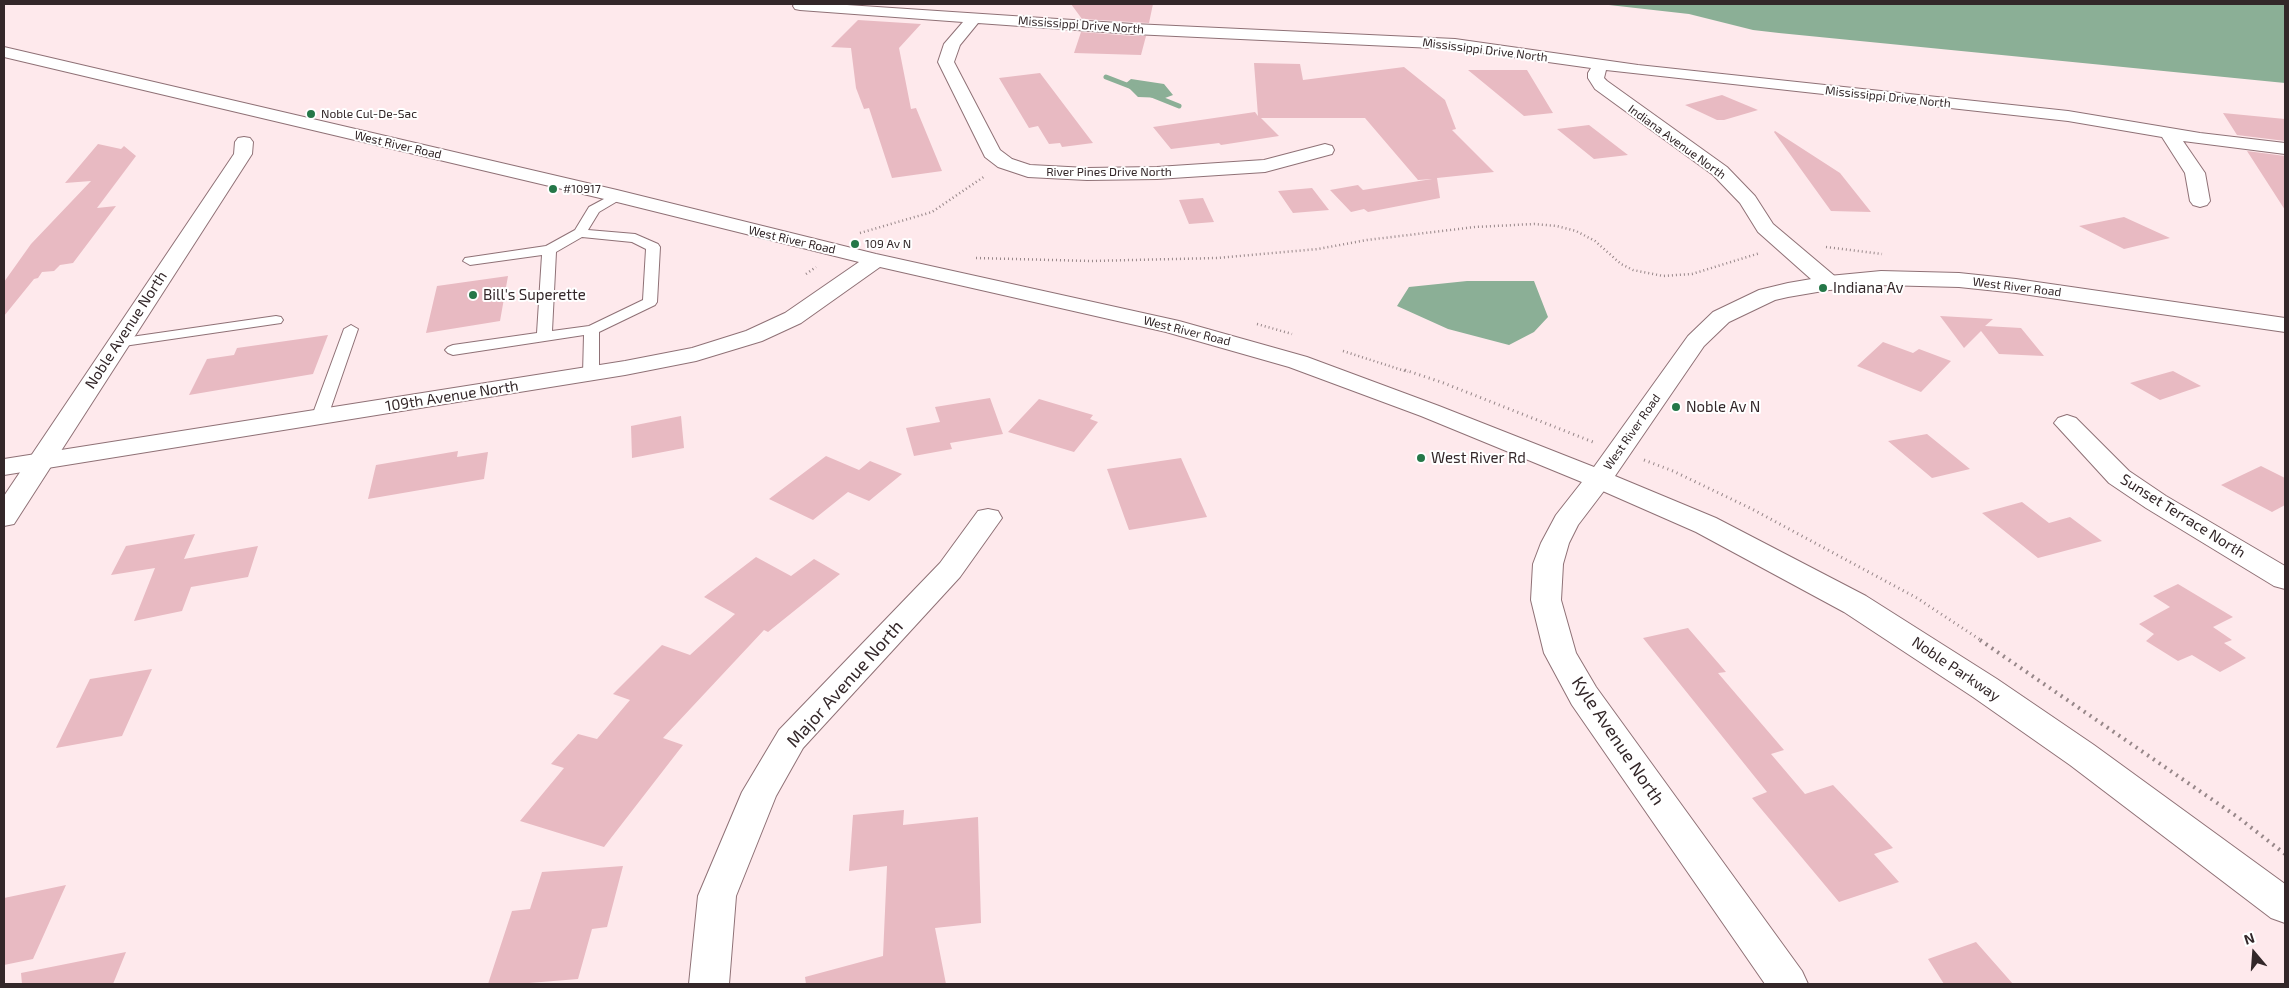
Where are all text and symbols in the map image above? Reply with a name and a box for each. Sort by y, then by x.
street label: Mississippi Drive North [1018,13,1144,37]
street label: Mississippi Drive North [1421,35,1549,65]
street label: Mississippi Drive North [1824,83,1952,111]
street label: Indiana Avenue North [1625,102,1729,182]
place label: Noble Cul-De-Sac [321,107,417,121]
marker: Noble Cul-De-Sac [305,108,317,120]
street label: West River Road [353,128,443,162]
street label: River Pines Drive North [1046,165,1172,179]
place label: #10917 [563,182,601,196]
marker: #10917 [547,183,559,195]
street label: West River Road [747,223,837,257]
place label: 109 Av N [865,237,911,251]
marker: 109 Av N [849,238,861,250]
street label: Noble Avenue North [81,268,171,392]
street label: West River Road [1972,274,2062,300]
place label: Indiana Av [1833,279,1903,297]
marker: Indiana Av [1817,282,1829,294]
place label: Bill's Superette [483,286,586,304]
marker: Bill's Superette [467,289,479,301]
street label: West River Road [1142,313,1232,349]
street label: 109th Avenue North [384,377,520,415]
street label: West River Road [1601,391,1663,473]
place label: Noble Av N [1686,398,1760,416]
marker: Noble Av N [1670,401,1682,413]
place label: West River Rd [1431,449,1526,467]
marker: West River Rd [1415,452,1427,464]
street label: Sunset Terrace North [2117,470,2249,562]
street label: Major Avenue North [782,616,908,752]
street label: Noble Parkway [1908,633,2004,705]
street label: Kyle Avenue North [1567,673,1669,809]
north arrow [2229,928,2279,978]
text: N [2242,929,2257,948]

